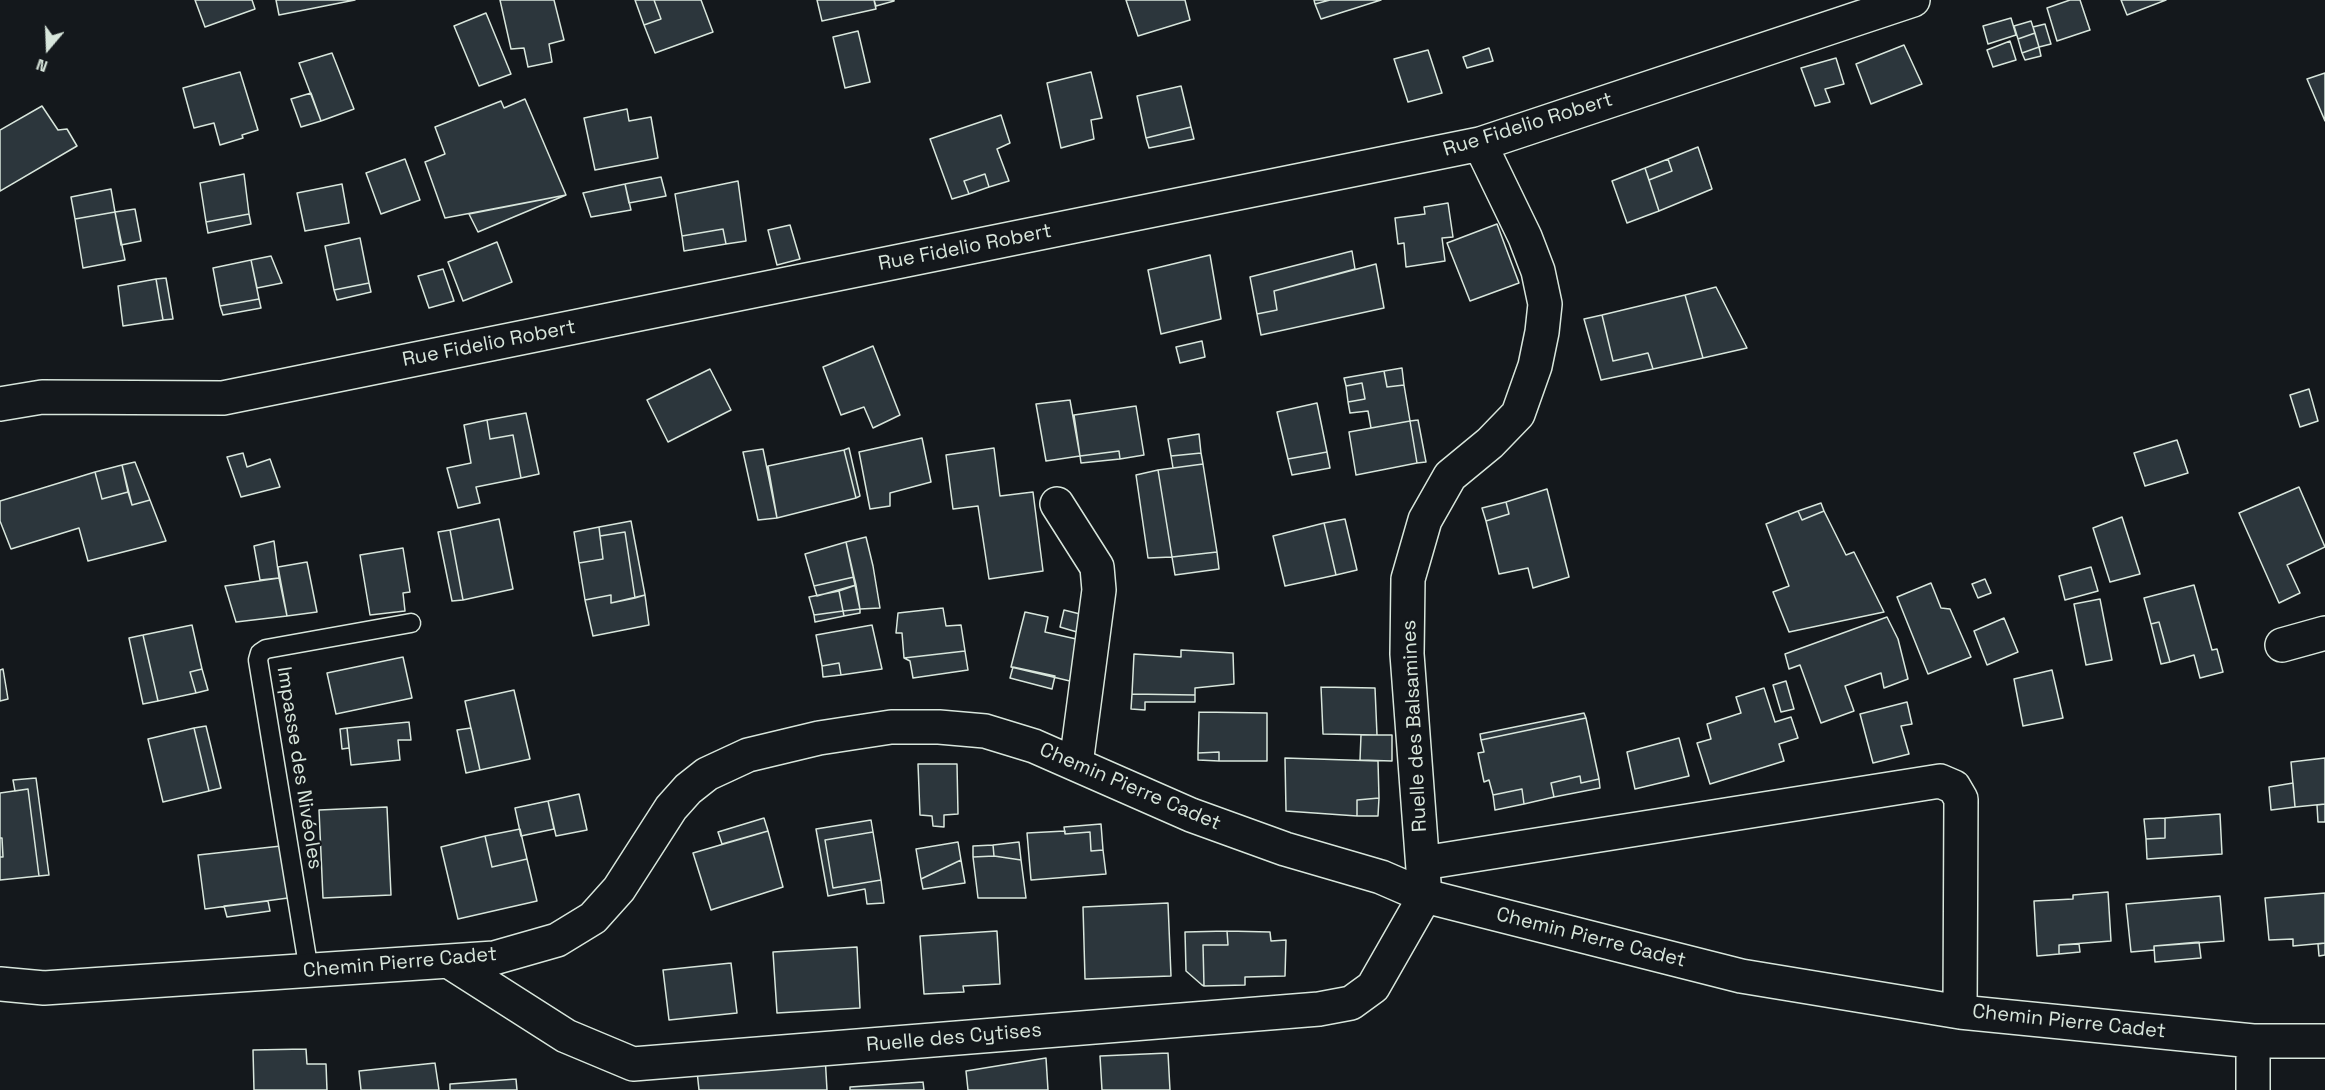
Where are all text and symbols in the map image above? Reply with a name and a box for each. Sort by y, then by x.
north arrow [18,18,78,78]
text: N [33,54,50,77]
street label: Rue Fidelio Robert [1440,88,1616,162]
street label: Rue Fidelio Robert [876,219,1054,277]
street label: Rue Fidelio Robert [400,315,578,373]
street label: Ruelle des Balsamines [1397,619,1433,833]
street label: Impasse des Nivéoles [271,665,327,871]
street label: Chemin Pierre Cadet [1036,738,1224,836]
street label: Chemin Pierre Cadet [1494,903,1688,973]
street label: Chemin Pierre Cadet [302,943,498,983]
street label: Chemin Pierre Cadet [1971,1000,2167,1044]
street label: Ruelle des Cytises [865,1018,1043,1058]

